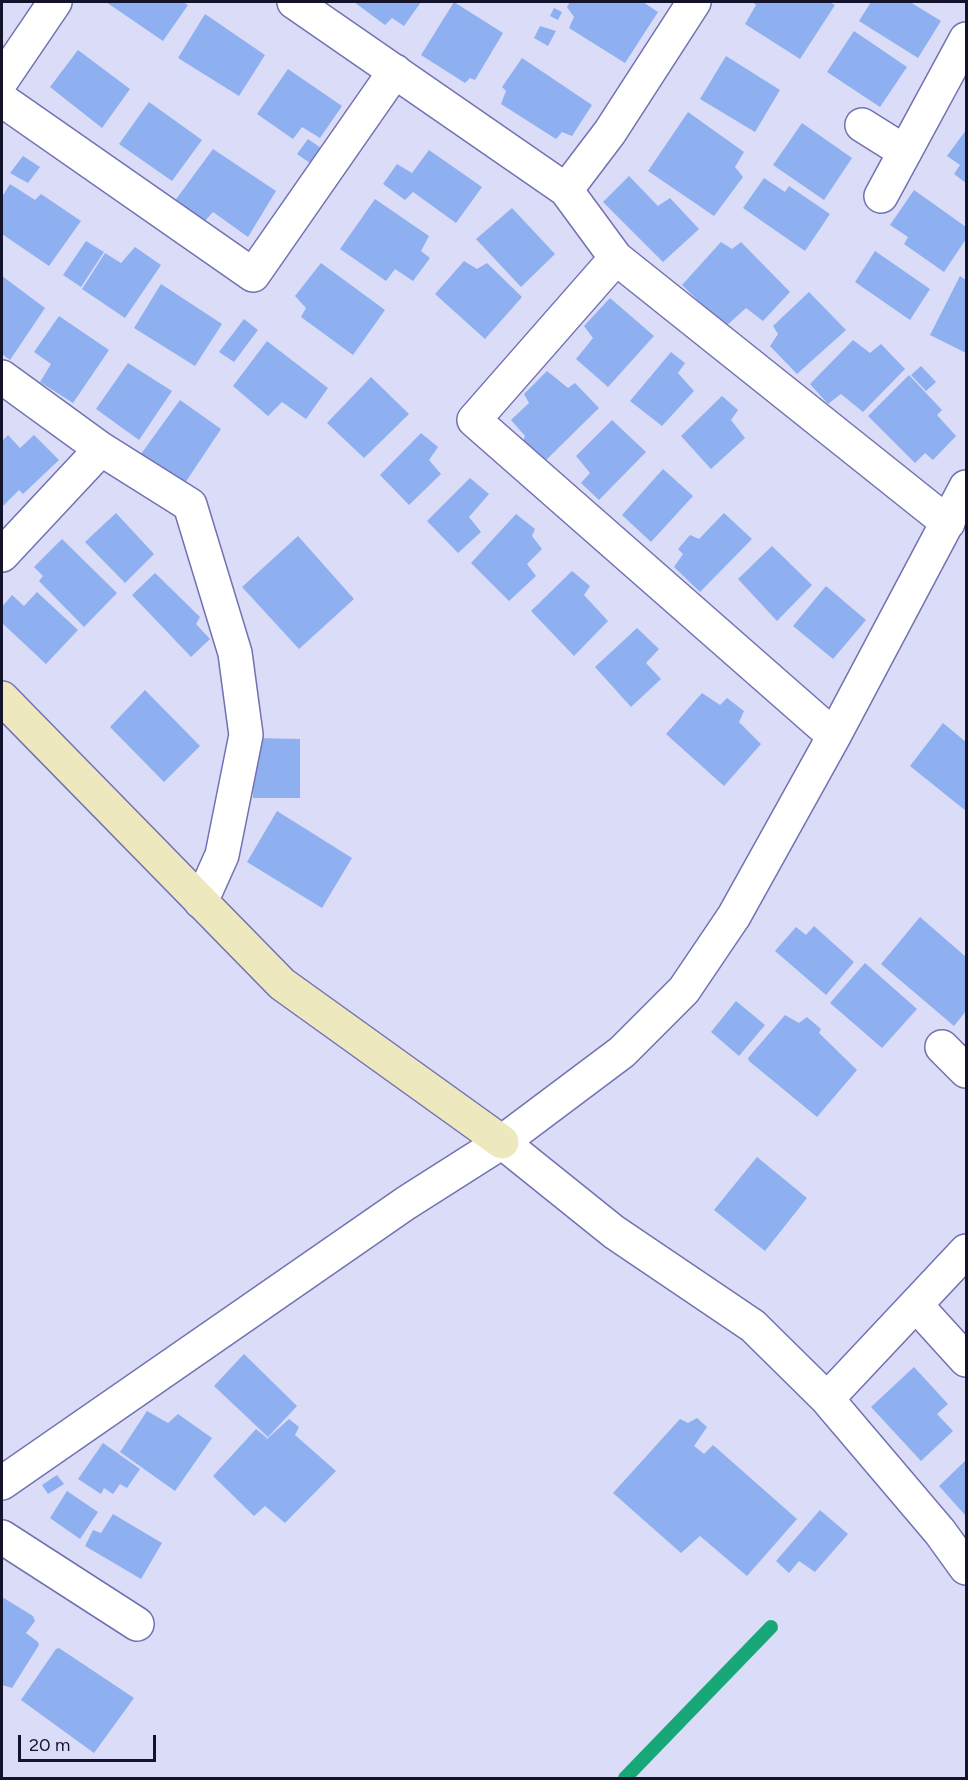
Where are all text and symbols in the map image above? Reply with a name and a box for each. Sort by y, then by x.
scale bar [21,1723,159,1761]
text: 20 m [29,1734,70,1756]

